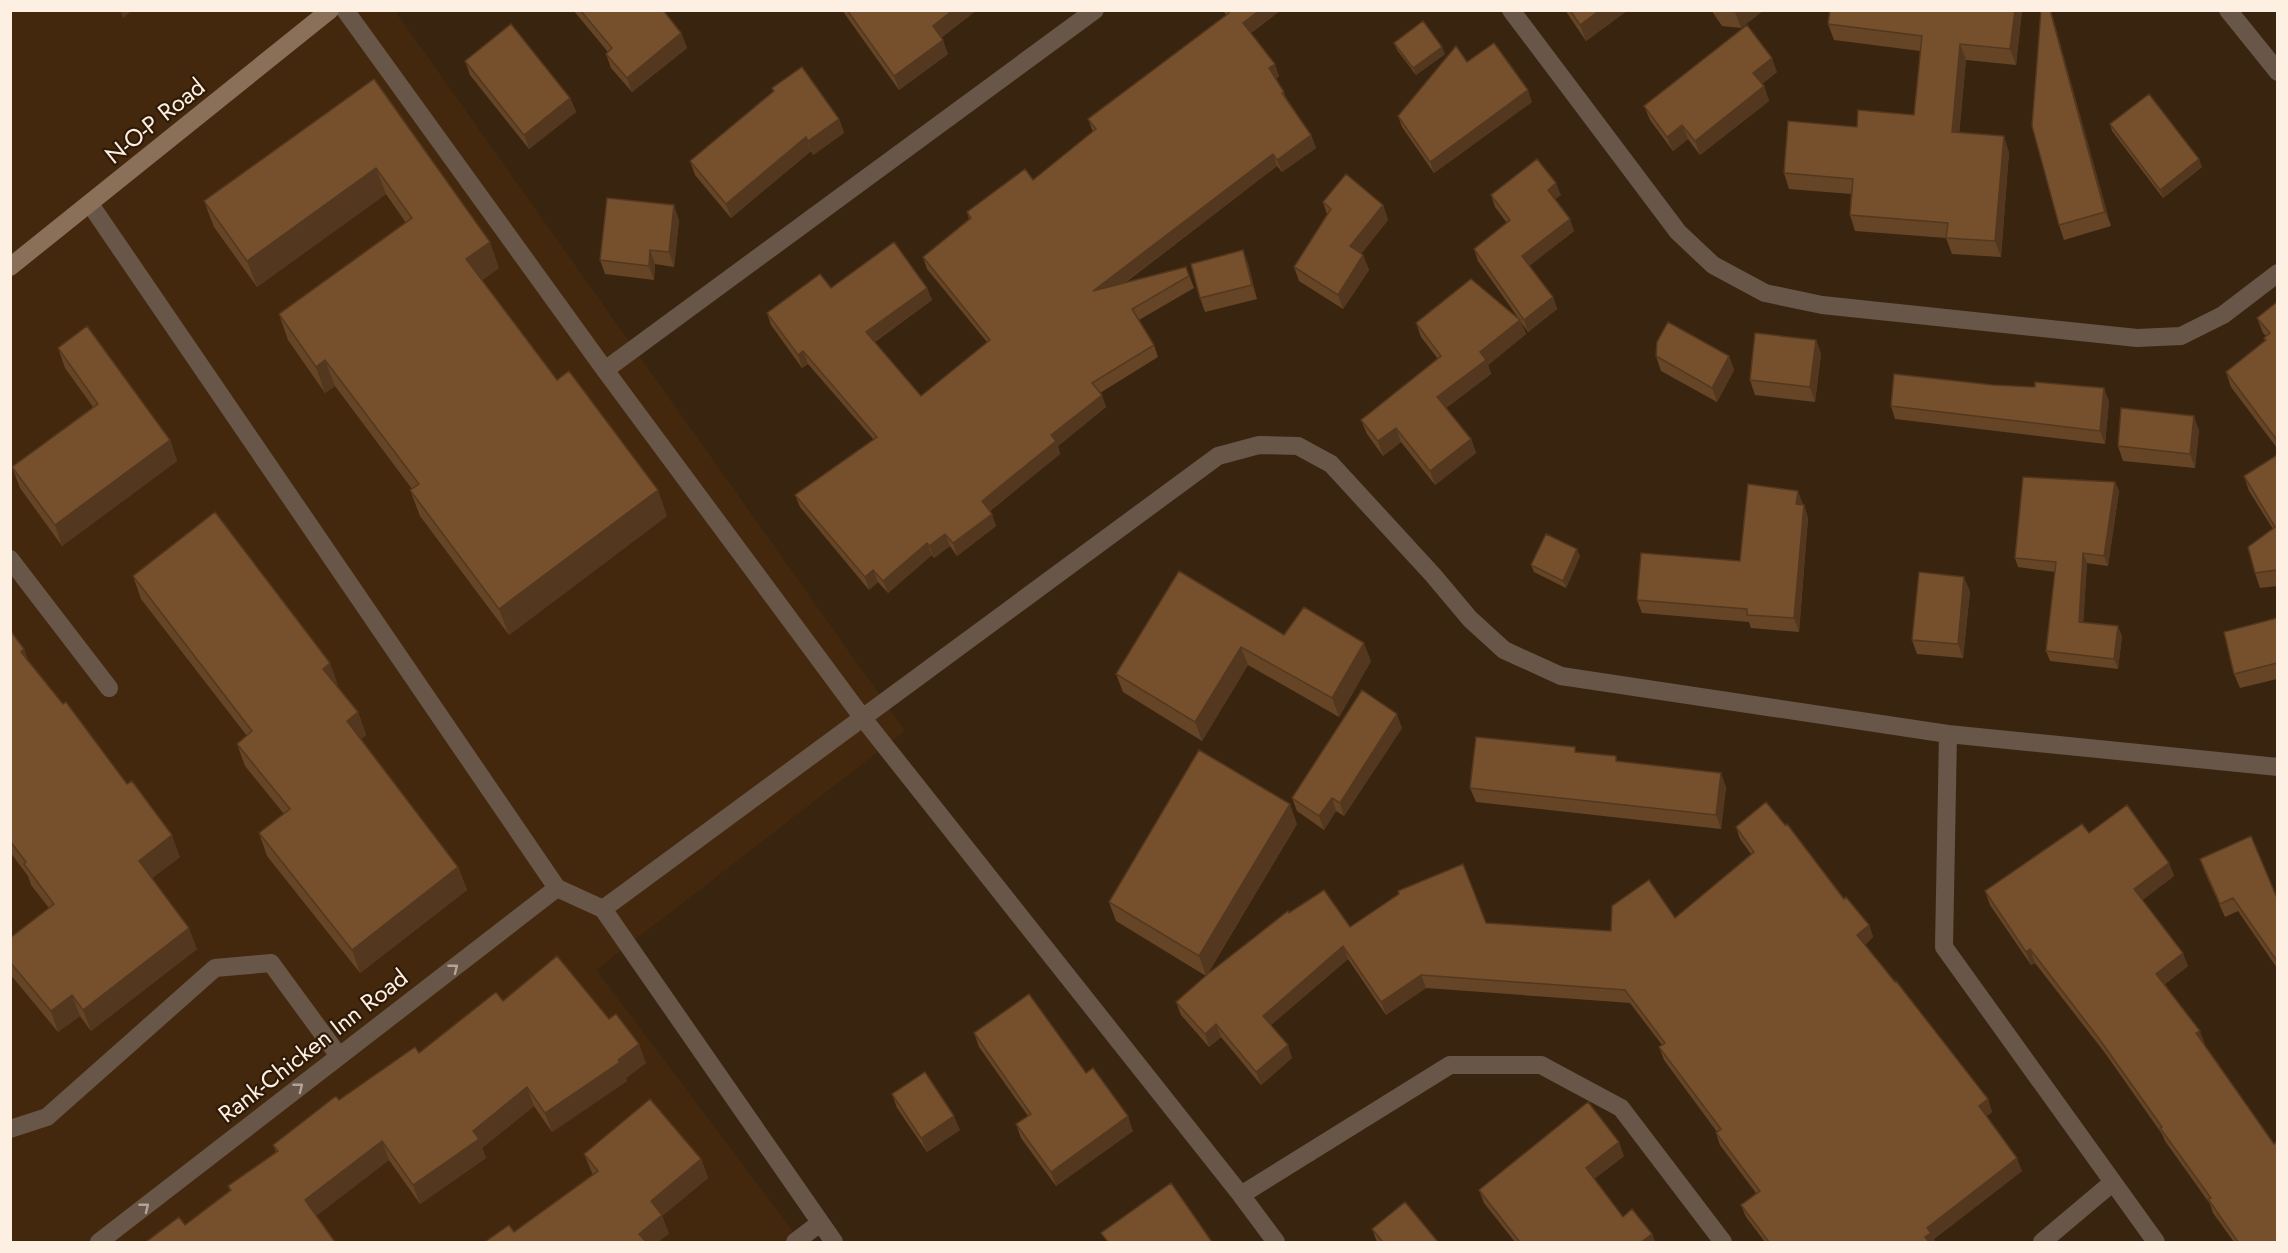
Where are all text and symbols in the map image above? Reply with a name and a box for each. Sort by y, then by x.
street label: N-O-P Road [97,69,212,172]
street label: Rank-Chicken Inn Road [210,960,415,1131]
one-way arrow [447,964,458,975]
one-way arrow [293,1084,304,1095]
one-way arrow [138,1203,149,1214]

